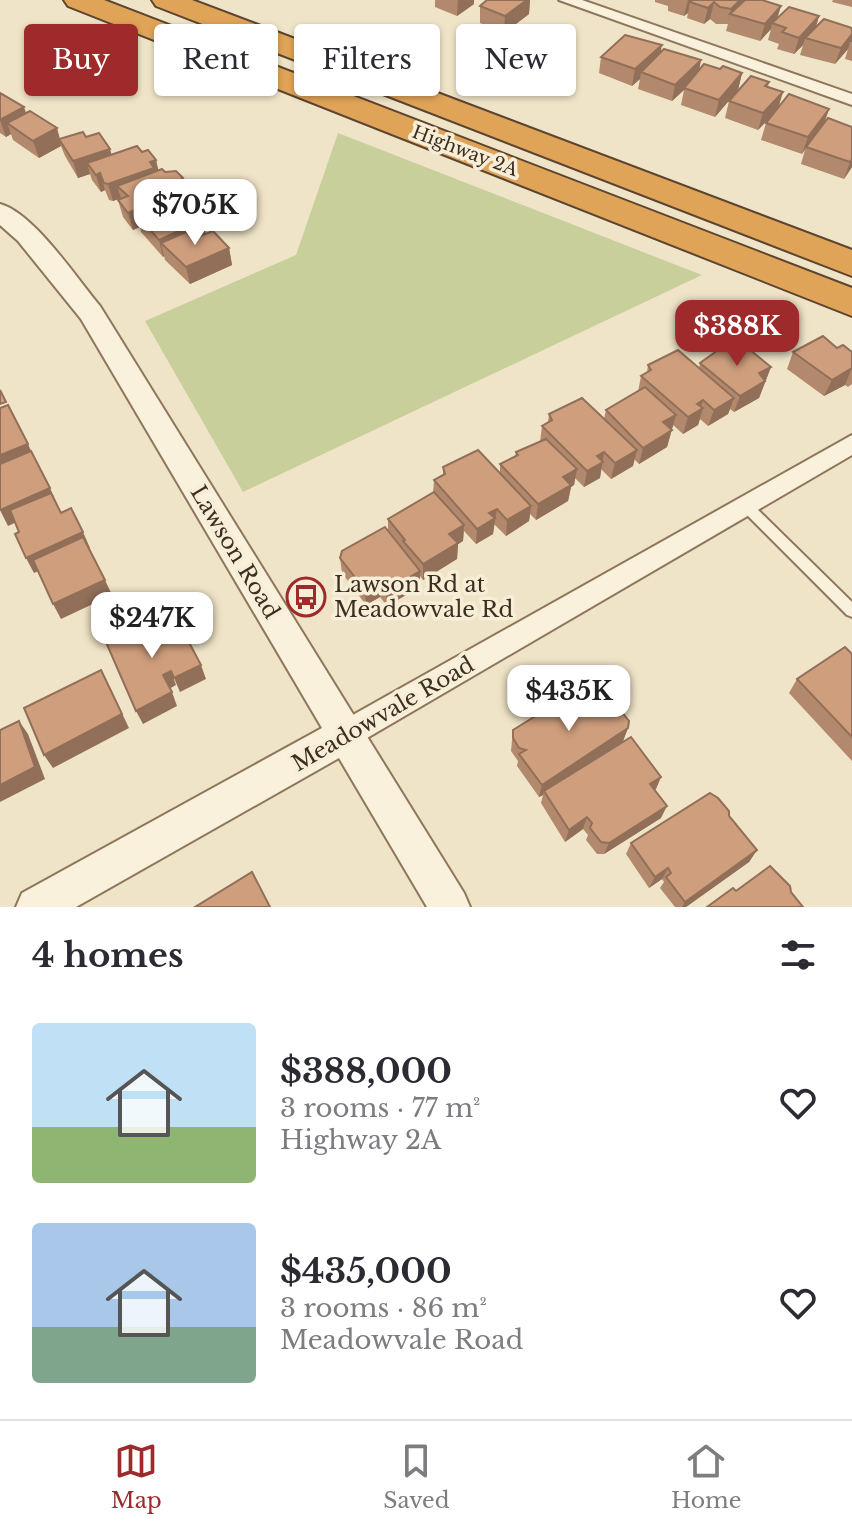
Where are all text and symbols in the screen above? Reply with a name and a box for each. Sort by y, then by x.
chip: Buy [24,24,138,96]
chip: Rent [154,24,278,96]
chip: Filters [294,24,440,96]
chip: New [456,24,576,96]
street label: Highway 2A [409,121,522,182]
pin: $705K [139,179,251,247]
text: $705K [152,189,238,221]
pin: $388K [681,300,793,368]
text: $388K [693,310,781,342]
street label: Lawson Road [185,480,285,624]
place label: Lawson Rd at Meadowvale Rd [334,571,513,623]
bus stop icon: Lawson Rd at Meadowvale Rd [285,576,327,618]
pin: $247K [96,592,208,660]
text: $247K [109,602,195,634]
street label: Meadowvale Road [287,651,479,777]
pin: $435K [513,665,625,733]
text: $435K [525,675,613,707]
icon: filters [776,933,820,977]
text: 4 homes [32,934,184,976]
text: $388,000 [280,1050,452,1092]
icon: home [96,1055,192,1151]
icon: heart [776,1081,820,1125]
text: 3 rooms · 77 m² [280,1092,481,1124]
text: Highway 2A [280,1124,441,1156]
text: $435,000 [280,1250,452,1292]
icon: home [96,1255,192,1351]
icon: heart [776,1281,820,1325]
text: 3 rooms · 86 m² [280,1292,487,1324]
text: Meadowvale Road [280,1324,523,1356]
tab: Map [111,1439,162,1514]
tab: Saved [383,1439,450,1514]
tab: Home [671,1439,741,1514]

